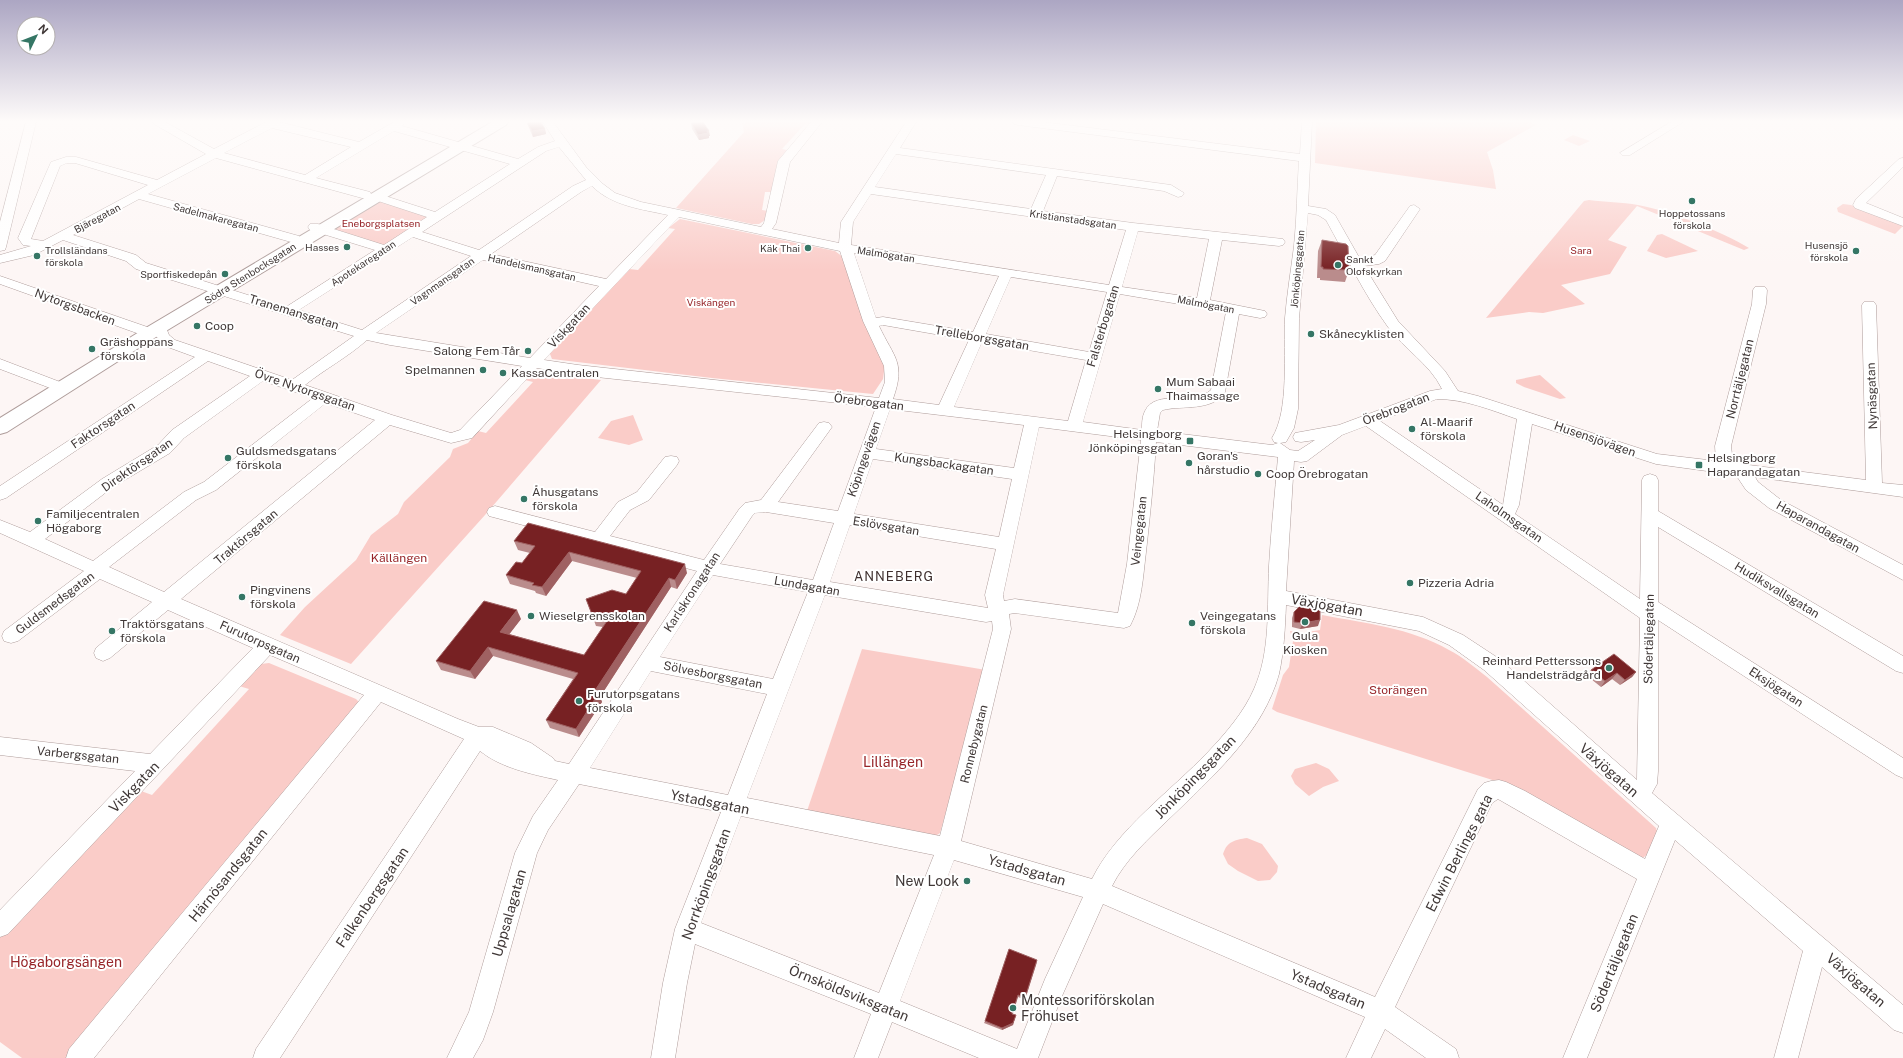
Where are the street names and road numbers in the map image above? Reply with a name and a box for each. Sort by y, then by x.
street label: Sadelmakaregatan [172,200,260,234]
street label: Bjäregatan [72,201,122,235]
street label: Kristianstadsgatan [1029,207,1117,231]
street label: Jönköpingsgatan [1288,229,1306,308]
street label: Apotekaregatan [328,237,398,288]
street label: Södra Stenbocksgatan [202,240,298,306]
street label: Malmögatan [856,244,916,265]
street label: Handelsmansgatan [487,251,577,283]
street label: Vagnmansgatan [408,254,476,308]
street label: Falsterbogatan [1084,283,1122,369]
street label: Nytorgsbacken [33,286,117,328]
street label: Tranemansgatan [247,292,341,332]
street label: Malmögatan [1176,293,1236,315]
street label: Viskgatan [545,301,593,351]
street label: Trelleborgsgatan [934,323,1030,353]
street label: Norrtäljegatan [1723,338,1757,420]
street label: Nynäsgatan [1864,362,1880,430]
street label: Övre Nytorgsgatan [253,366,357,414]
street label: Örebrogatan [1361,390,1431,428]
street label: Örebrogatan [833,391,905,413]
street label: Faktorsgatan [68,398,138,452]
street label: Husensjövägen [1552,418,1638,460]
street label: Köpingevägen [844,419,884,499]
street label: Direktörsgatan [99,435,175,495]
street label: Kungsbackagatan [893,450,995,478]
street label: Laholmsgatan [1473,489,1545,545]
street label: Veingegatan [1128,495,1150,567]
street label: Haparandagatan [1774,498,1862,556]
street label: Traktörsgatan [212,506,281,568]
street label: Eslövsgatan [852,514,920,538]
street label: Karlskronagatan [661,549,723,635]
street label: Hudiksvallsgatan [1732,559,1822,621]
street label: Guldsmedsgatan [13,569,97,637]
street label: Lundagatan [773,573,841,599]
street label: Växjögatan [1290,591,1364,619]
street label: Södertäljegatan [1641,594,1657,684]
street label: Furutorpsgatan [218,618,303,666]
street label: Sölvesborgsgatan [662,659,764,691]
street label: Eksjögatan [1746,664,1806,710]
street label: Ronnebygatan [957,703,991,785]
street label: Jönköpingsgatan [1151,732,1239,822]
street label: Växjögatan [1576,740,1642,800]
street label: Varbergsgatan [36,744,120,766]
street label: Viskgatan [106,758,162,816]
street label: Ystadsgatan [669,786,751,818]
street label: Edwin Berlings gata [1422,792,1496,914]
street label: Härnösandsgatan [185,825,271,925]
street label: Norrköpingsgatan [678,826,734,942]
street label: Falkenbergsgatan [332,844,412,950]
street label: Ystadsgatan [986,851,1068,889]
street label: Uppsalagatan [489,867,529,959]
street label: Södertäljegatan [1587,911,1641,1015]
street label: Växjögatan [1823,950,1889,1010]
street label: Örnsköldsviksgatan [787,960,912,1024]
street label: Ystadsgatan [1288,966,1368,1012]

